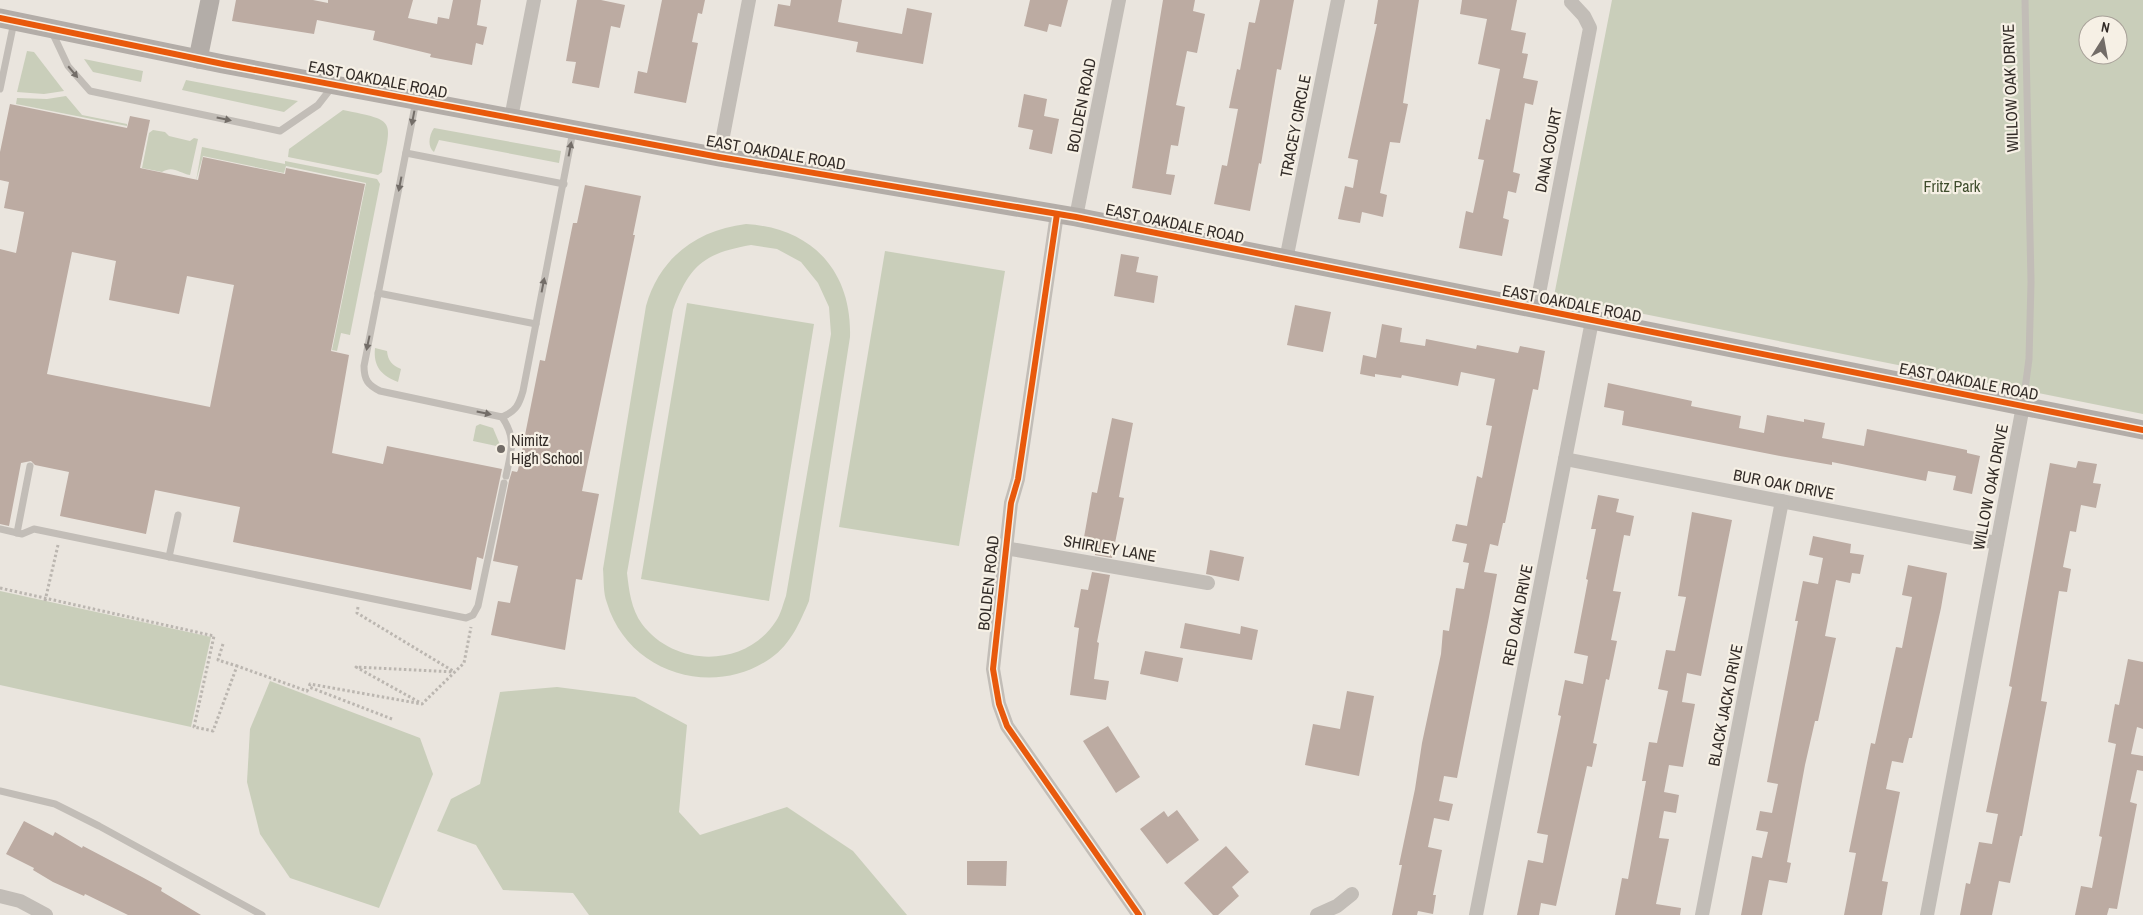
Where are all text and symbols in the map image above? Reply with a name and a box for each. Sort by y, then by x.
north arrow [2078,15,2128,65]
text: N [2100,18,2111,37]
street label: WILLOW OAK DRIVE [1997,23,2023,153]
street label: EAST OAKDALE ROAD [307,55,449,103]
street label: BOLDEN ROAD [1061,56,1101,154]
one-way arrow [68,65,79,78]
street label: TRACEY CIRCLE [1274,72,1316,180]
street label: DANA COURT [1529,106,1567,194]
one-way arrow [409,111,417,126]
one-way arrow [217,115,232,123]
street label: EAST OAKDALE ROAD [705,129,847,175]
one-way arrow [566,140,574,156]
park label: Fritz Park [1924,175,1981,197]
one-way arrow [396,176,404,192]
street label: EAST OAKDALE ROAD [1104,198,1246,248]
one-way arrow [540,277,548,293]
street label: EAST OAKDALE ROAD [1501,279,1643,327]
one-way arrow [364,335,372,351]
street label: EAST OAKDALE ROAD [1898,357,2040,405]
one-way arrow [476,409,491,417]
street label: WILLOW OAK DRIVE [1967,422,2013,552]
place label: Nimitz High School [511,429,583,469]
marker: Nimitz High School [495,443,507,455]
street label: BUR OAK DRIVE [1731,463,1837,505]
street label: SHIRLEY LANE [1062,529,1158,567]
street label: BOLDEN ROAD [972,534,1004,632]
street label: RED OAK DRIVE [1496,562,1538,668]
street label: BLACK JACK DRIVE [1702,642,1748,768]

